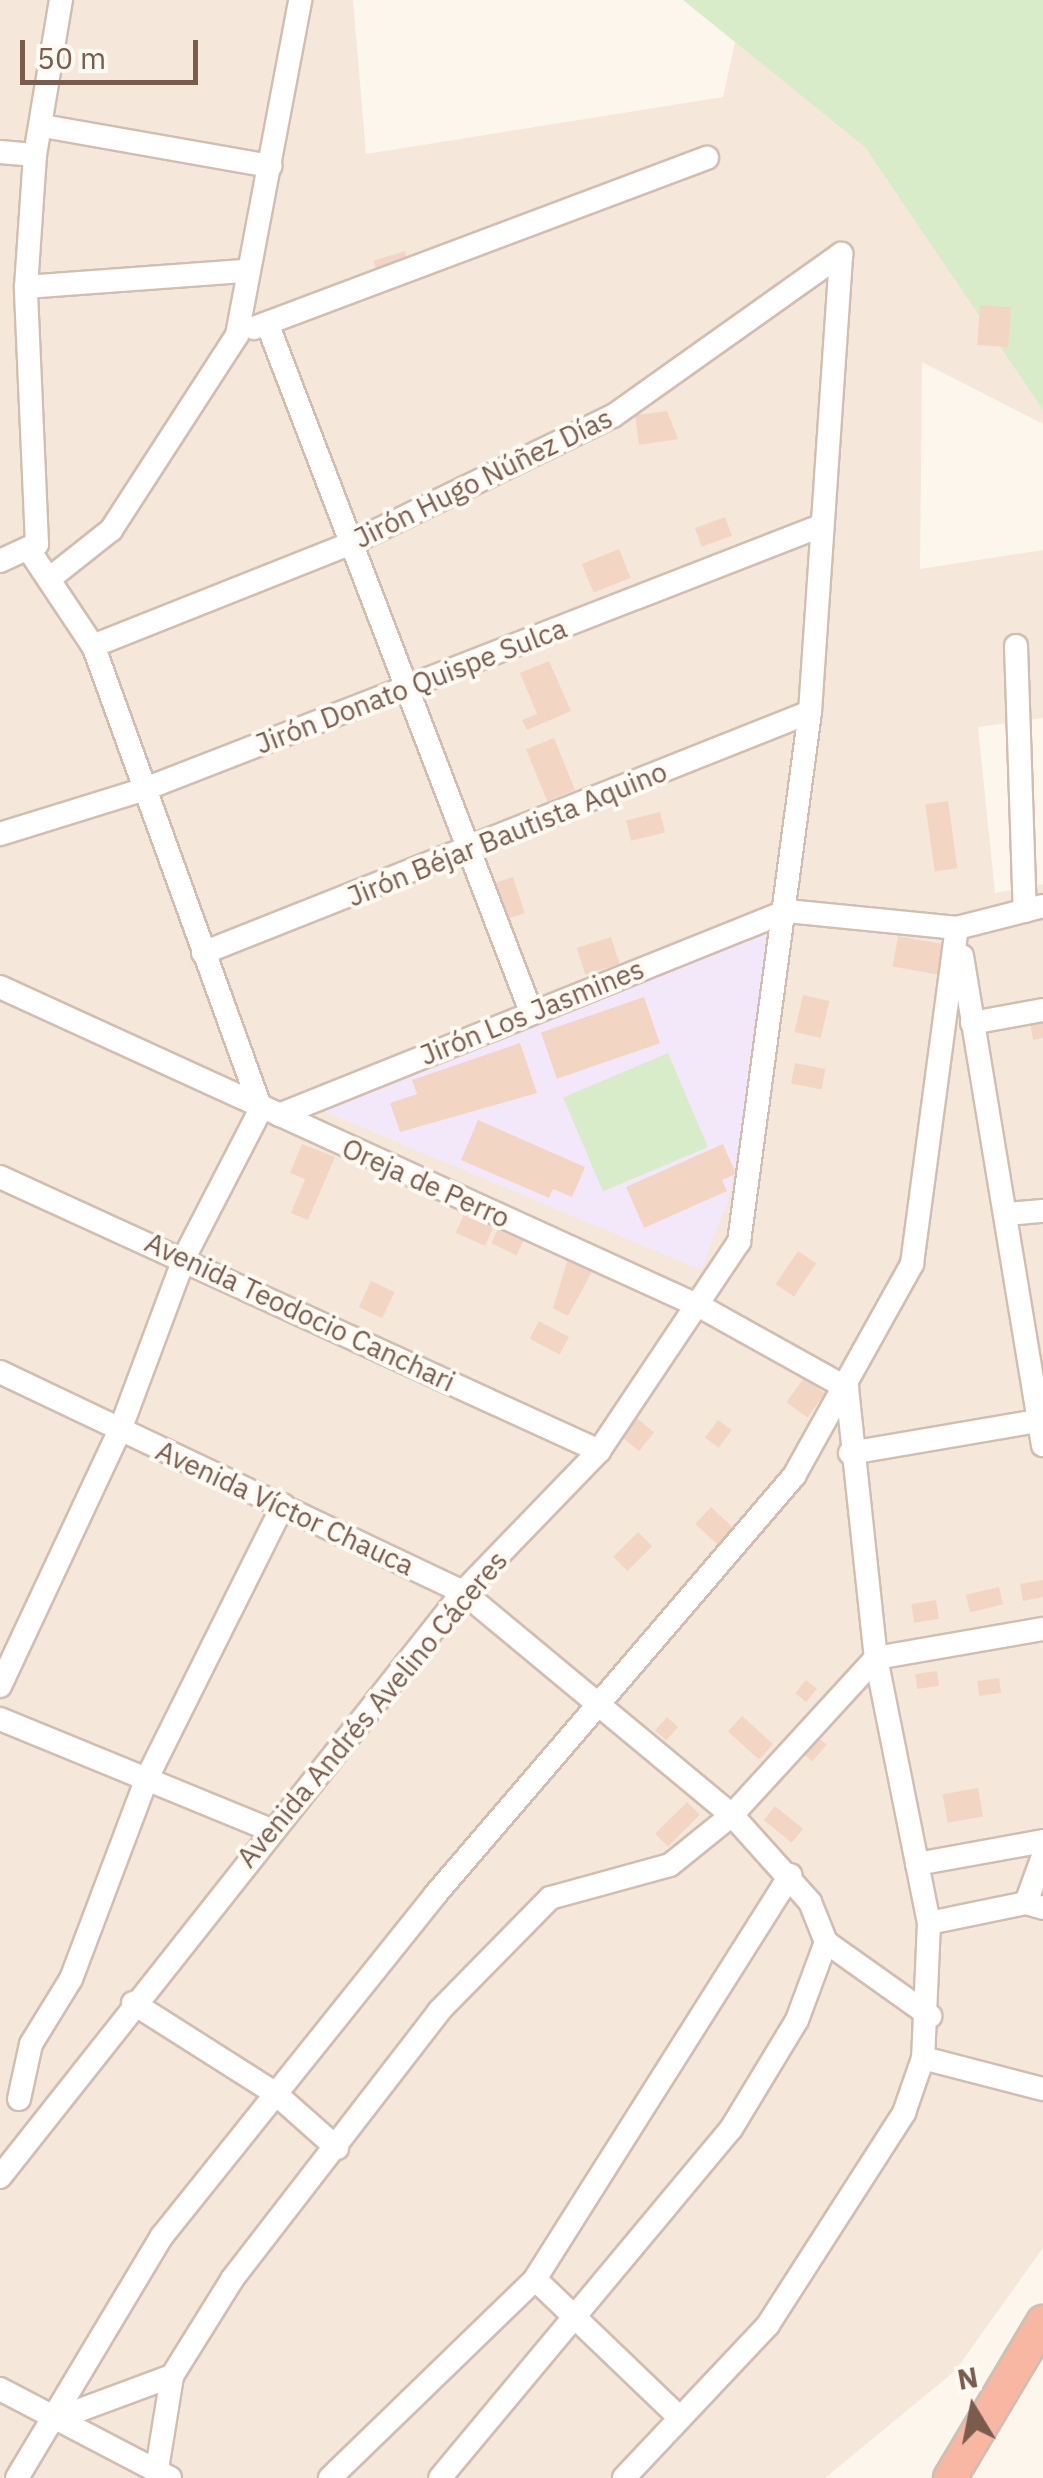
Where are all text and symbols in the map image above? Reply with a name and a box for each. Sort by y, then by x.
scale bar [25,20,202,82]
text: 50 m [37,38,106,77]
street label: Jirón Hugo Núñez Días [348,401,618,555]
street label: Jirón Donato Quispe Sulca [251,611,571,761]
street label: Jirón Béjar Bautista Aquino [342,754,672,914]
street label: Jirón Los Jasmines [415,952,649,1072]
street label: Oreja de Perro [337,1131,515,1235]
street label: Avenida Teodocio Canchari [140,1225,460,1399]
street label: Avenida Víctor Chauca [151,1433,419,1583]
street label: Avenida Andrés Avelino Cáceres [230,1544,514,1874]
north arrow [923,2358,1023,2458]
text: N [955,2358,981,2398]

